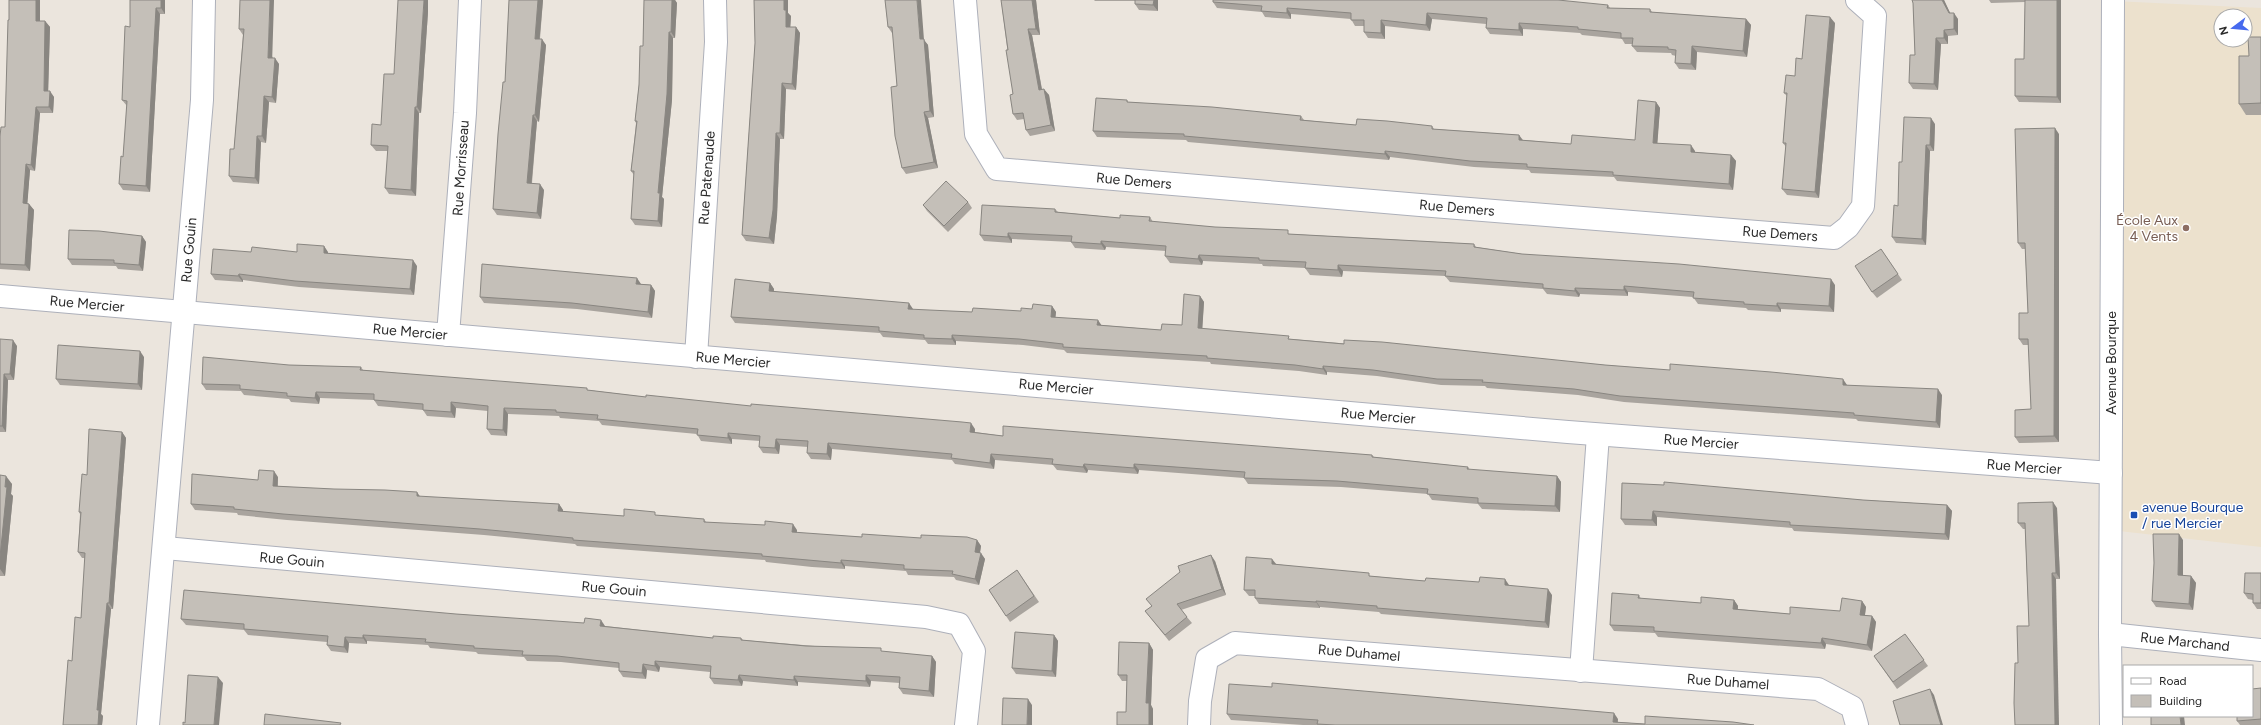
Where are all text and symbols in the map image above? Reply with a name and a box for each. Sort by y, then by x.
north arrow [2213,8,2253,48]
text: N [2216,25,2231,37]
street label: Rue Morrisseau [449,120,473,216]
street label: Rue Patenaude [695,130,719,226]
street label: Rue Demers [1096,169,1172,193]
street label: Rue Demers [1419,196,1495,220]
place label: École Aux 4 Vents [2116,212,2178,245]
street label: Rue Gouin [178,217,200,283]
street label: Rue Demers [1742,223,1818,245]
marker: École Aux 4 Vents [2181,223,2191,233]
street label: Rue Mercier [49,292,125,316]
street label: Avenue Bourque [2103,311,2120,415]
street label: Rue Mercier [372,320,448,344]
street label: Rue Mercier [695,348,771,372]
street label: Rue Mercier [1018,375,1094,399]
street label: Rue Mercier [1340,404,1416,428]
street label: Rue Mercier [1663,431,1739,453]
street label: Rue Mercier [1986,456,2062,478]
place label: avenue Bourque / rue Mercier [2142,499,2244,532]
marker: avenue Bourque / rue Mercier [2129,510,2139,520]
street label: Rue Gouin [259,549,325,571]
street label: Rue Gouin [581,578,647,600]
street label: Rue Marchand [2139,629,2231,655]
street label: Rue Duhamel [1317,641,1401,665]
legend [2123,665,2253,717]
street label: Rue Duhamel [1686,671,1770,693]
text: Road [2159,674,2187,688]
text: Building [2159,694,2202,708]

